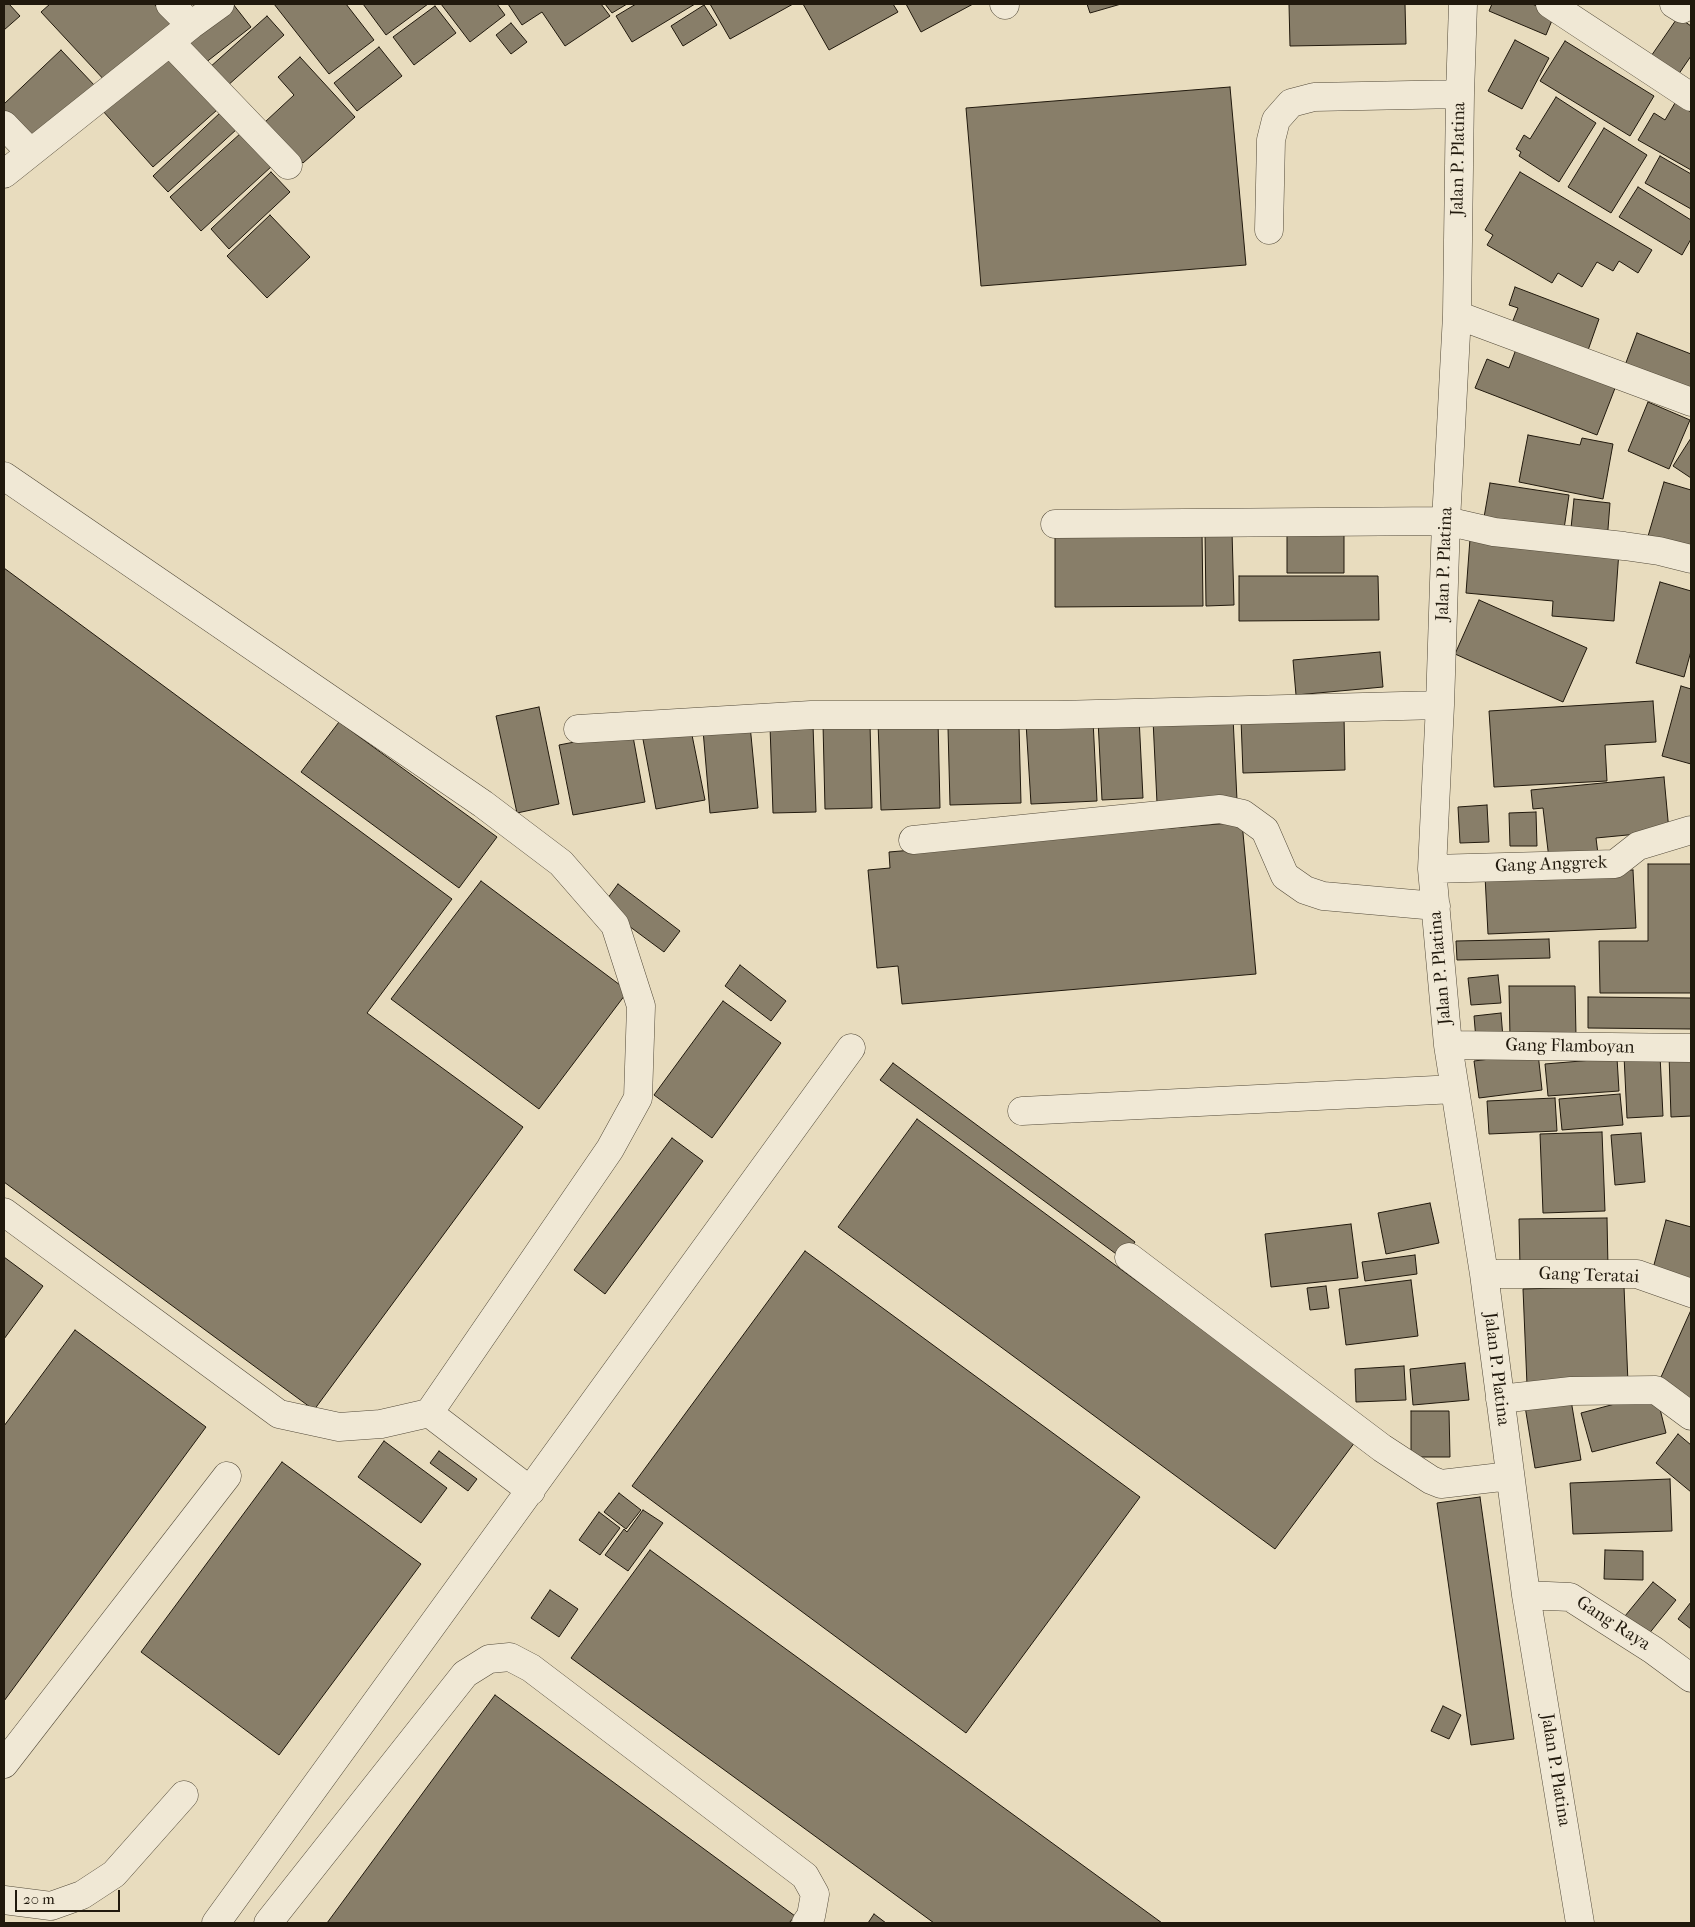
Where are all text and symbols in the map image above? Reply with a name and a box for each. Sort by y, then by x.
street label: Jalan P. Platina [1447,102,1471,216]
street label: Jalan P. Platina [1432,507,1458,621]
street label: Gang Anggrek [1495,852,1607,878]
street label: Jalan P. Platina [1425,910,1457,1026]
street label: Gang Flamboyan [1505,1035,1635,1059]
street label: Gang Teratai [1538,1263,1640,1289]
street label: Jalan P. Platina [1478,1311,1514,1427]
street label: Gang Raya [1572,1592,1654,1656]
street label: Jalan P. Platina [1535,1712,1575,1828]
scale bar [18,1880,122,1912]
text: 20 m [23,1890,55,1908]

